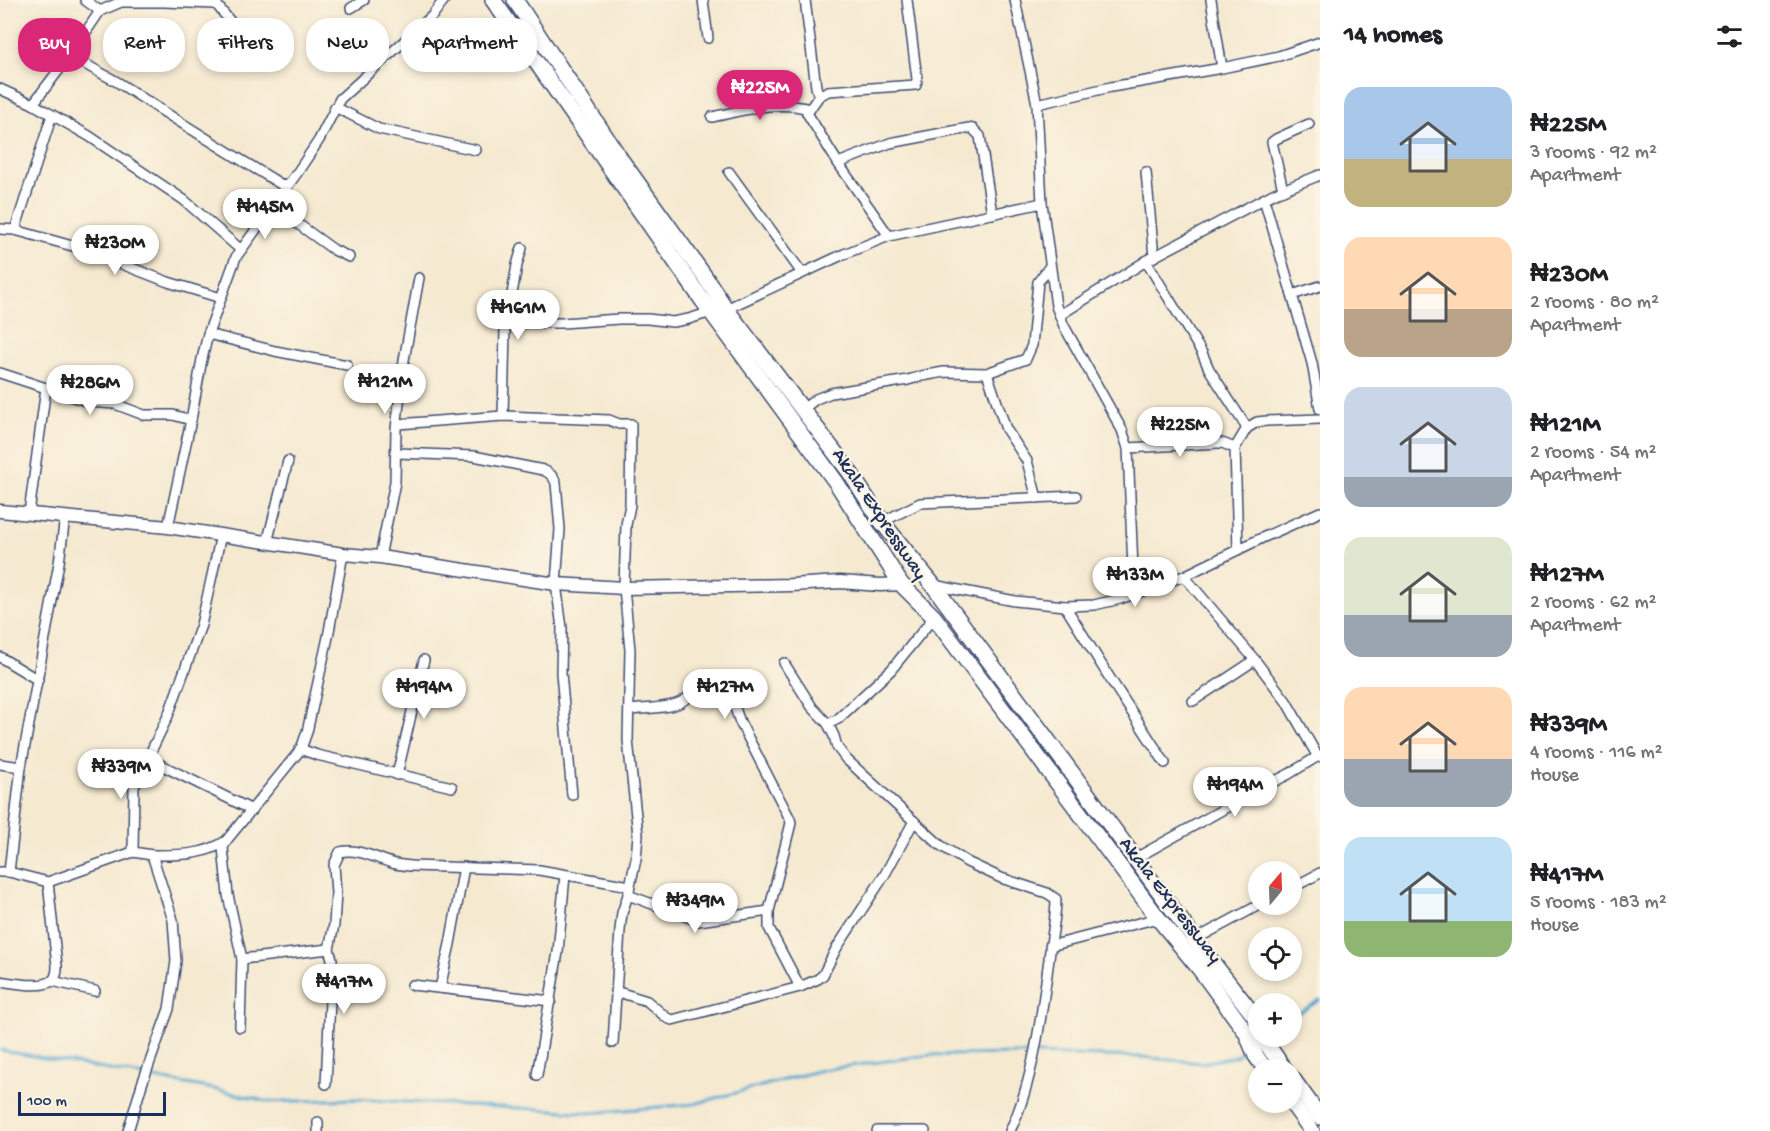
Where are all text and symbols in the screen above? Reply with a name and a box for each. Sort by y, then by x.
chip: Buy [18,18,91,72]
chip: Rent [103,18,185,72]
chip: Filters [197,18,294,72]
chip: New [306,18,389,72]
chip: Apartment [401,18,537,72]
icon: filters [1713,20,1746,53]
text: 14 homes [1344,21,1442,52]
pin: ₦225M [718,70,802,121]
text: ₦225M [731,78,789,101]
icon: home [1392,111,1464,183]
text: ₦225M [1530,111,1606,142]
text: 3 rooms · 92 m² [1530,142,1657,165]
text: Apartment [1530,165,1620,188]
pin: ₦145M [223,189,307,240]
text: ₦145M [237,197,293,220]
pin: ₦230M [73,225,157,276]
text: ₦230M [85,233,145,256]
icon: home [1392,261,1464,333]
text: ₦230M [1530,261,1608,292]
pin: ₦161M [476,290,560,341]
text: 2 rooms · 80 m² [1530,292,1659,315]
text: ₦161M [491,298,545,321]
text: Apartment [1530,315,1620,338]
pin: ₦121M [343,364,427,415]
pin: ₦286M [48,365,132,416]
text: ₦121M [358,372,412,395]
text: ₦286M [60,373,120,396]
pin: ₦225M [1138,407,1222,458]
icon: home [1392,411,1464,483]
text: ₦121M [1530,411,1601,442]
text: ₦225M [1151,415,1209,438]
text: 2 rooms · 54 m² [1530,442,1657,465]
street label: Akala Expressway [826,445,931,585]
text: Apartment [1530,465,1620,488]
pin: ₦133M [1093,557,1177,608]
icon: home [1392,561,1464,633]
text: ₦127M [1530,561,1604,592]
text: ₦133M [1106,565,1164,588]
text: 2 rooms · 62 m² [1530,592,1657,615]
text: Apartment [1530,615,1620,638]
pin: ₦194M [382,669,466,720]
pin: ₦127M [683,669,767,720]
text: ₦194M [396,677,452,700]
text: ₦127M [697,677,753,700]
icon: home [1392,711,1464,783]
text: ₦339M [1530,711,1607,742]
text: 4 rooms · 116 m² [1530,742,1663,765]
pin: ₦339M [79,749,163,800]
text: ₦339M [91,757,151,780]
text: House [1530,765,1579,788]
pin: ₦194M [1193,767,1277,818]
text: ₦194M [1207,775,1263,798]
street label: Akala Expressway [1113,834,1226,969]
north arrow [1248,861,1302,915]
map controls [1248,861,1302,1113]
icon: home [1392,861,1464,933]
text: ₦417M [1530,861,1603,892]
pin: ₦349M [653,883,737,934]
text: ₦349M [666,891,724,914]
text: 5 rooms · 183 m² [1530,892,1667,915]
text: House [1530,915,1579,938]
button: locate [1248,927,1302,981]
pin: ₦417M [302,964,386,1015]
text: ₦417M [316,972,372,995]
button: + [1248,993,1302,1047]
button: − [1248,1059,1302,1113]
scale bar [18,1089,166,1116]
text: 100 m [27,1093,67,1112]

